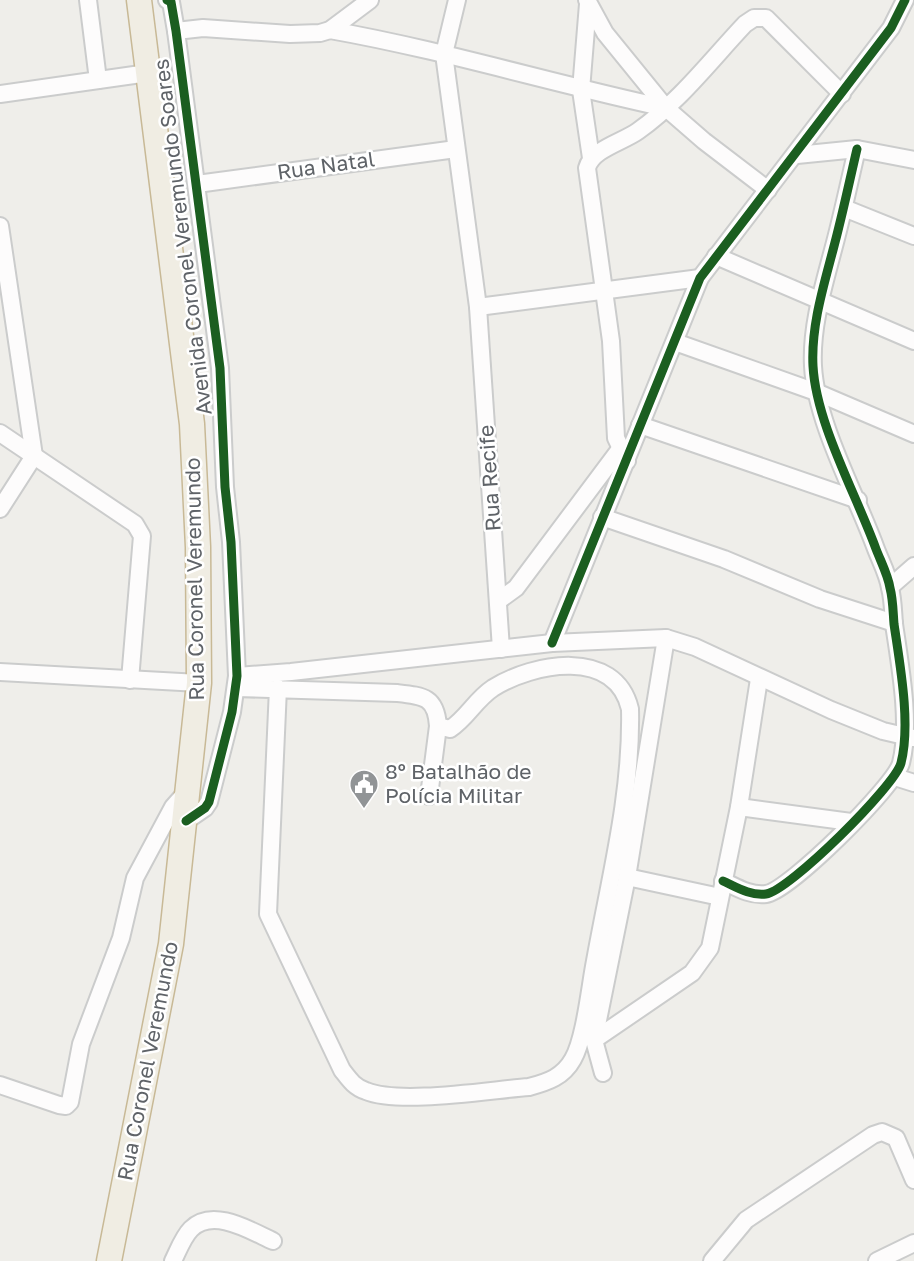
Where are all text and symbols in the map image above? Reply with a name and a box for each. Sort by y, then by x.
street label: Avenida Coronel Veremundo Soares [147,57,217,417]
street label: Rua Natal [275,145,376,185]
street label: Rua Recife [472,424,506,532]
street label: Rua Coronel Veremundo [179,457,209,701]
place label: 8º Batalhão de Polícia Militar [385,758,531,808]
public building icon: 8º Batalhão de Polícia Militar [348,768,380,810]
street label: Rua Coronel Veremundo [111,939,183,1183]

